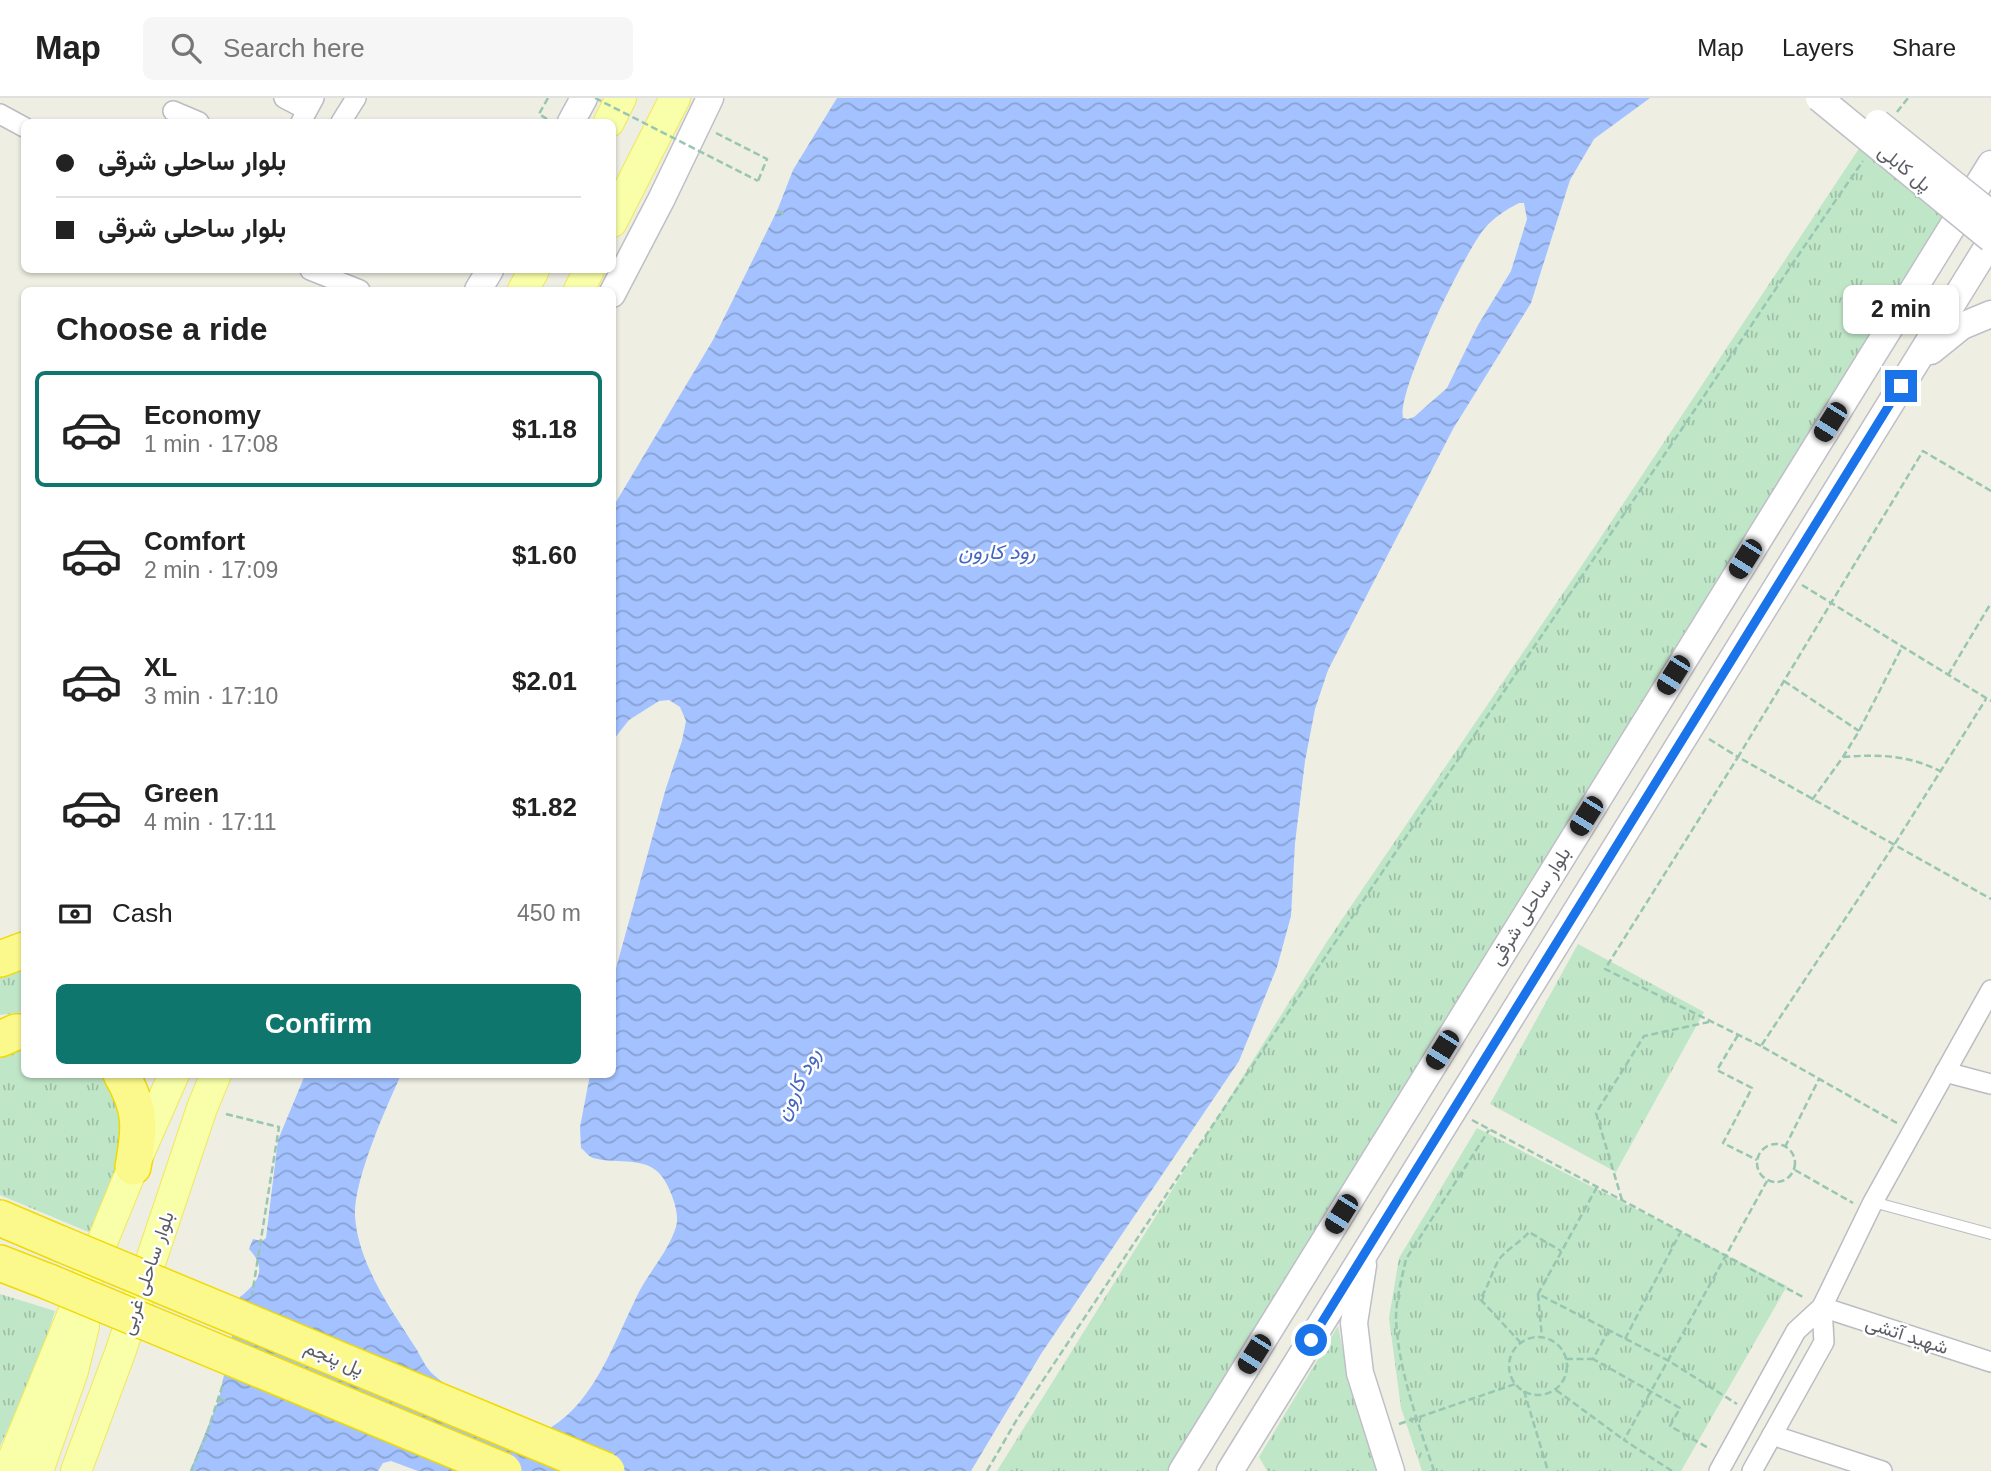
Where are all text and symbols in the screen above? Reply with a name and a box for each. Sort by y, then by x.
search box [143,17,633,80]
text: Map [35,29,101,66]
icon: search [167,29,205,67]
text: Search here [223,33,365,63]
text: Map [1697,34,1744,61]
text: Layers [1782,34,1854,61]
text: Share [1892,34,1956,61]
street label: پل کابلی [1872,140,1936,198]
text: بلوار ساحلی شرقی [98,146,286,176]
text: بلوار ساحلی شرقی [98,213,286,243]
callout: 2 min [1843,285,1959,334]
text: 2 min [1871,296,1931,322]
text: Choose a ride [56,311,268,347]
route end [1885,370,1917,402]
icon: car [60,398,123,461]
car [1810,399,1851,445]
text: Economy [144,400,261,430]
text: $1.18 [512,414,577,444]
text: 1 min · 17:08 [144,431,278,457]
icon: car [60,524,123,587]
text: Comfort [144,526,245,556]
car [1725,536,1766,582]
text: $1.60 [512,540,577,570]
water label: رود کارون [958,540,1036,565]
text: 2 min · 17:09 [144,557,278,583]
icon: car [60,650,123,713]
text: XL [144,652,177,682]
car [1653,652,1694,698]
text: $2.01 [512,666,577,696]
text: 3 min · 17:10 [144,683,278,709]
icon: car [60,776,123,839]
text: Green [144,778,219,808]
text: $1.82 [512,792,577,822]
car [1566,793,1607,839]
text: 4 min · 17:11 [144,809,277,835]
street label: بلوار ساحلی شرقی [1485,843,1575,969]
icon: cash [56,895,94,933]
text: Cash [112,898,173,928]
text: 450 m [517,900,581,926]
button: Confirm [56,984,581,1064]
car [1422,1027,1463,1073]
water label: رود کارون [770,1044,826,1125]
car [1321,1191,1362,1237]
street label: بلوار ساحلی غربی [116,1209,179,1338]
street label: شهید آتشی [1863,1312,1951,1359]
route start [1295,1324,1327,1356]
car [1234,1331,1275,1377]
street label: پل پنجم [300,1336,367,1383]

